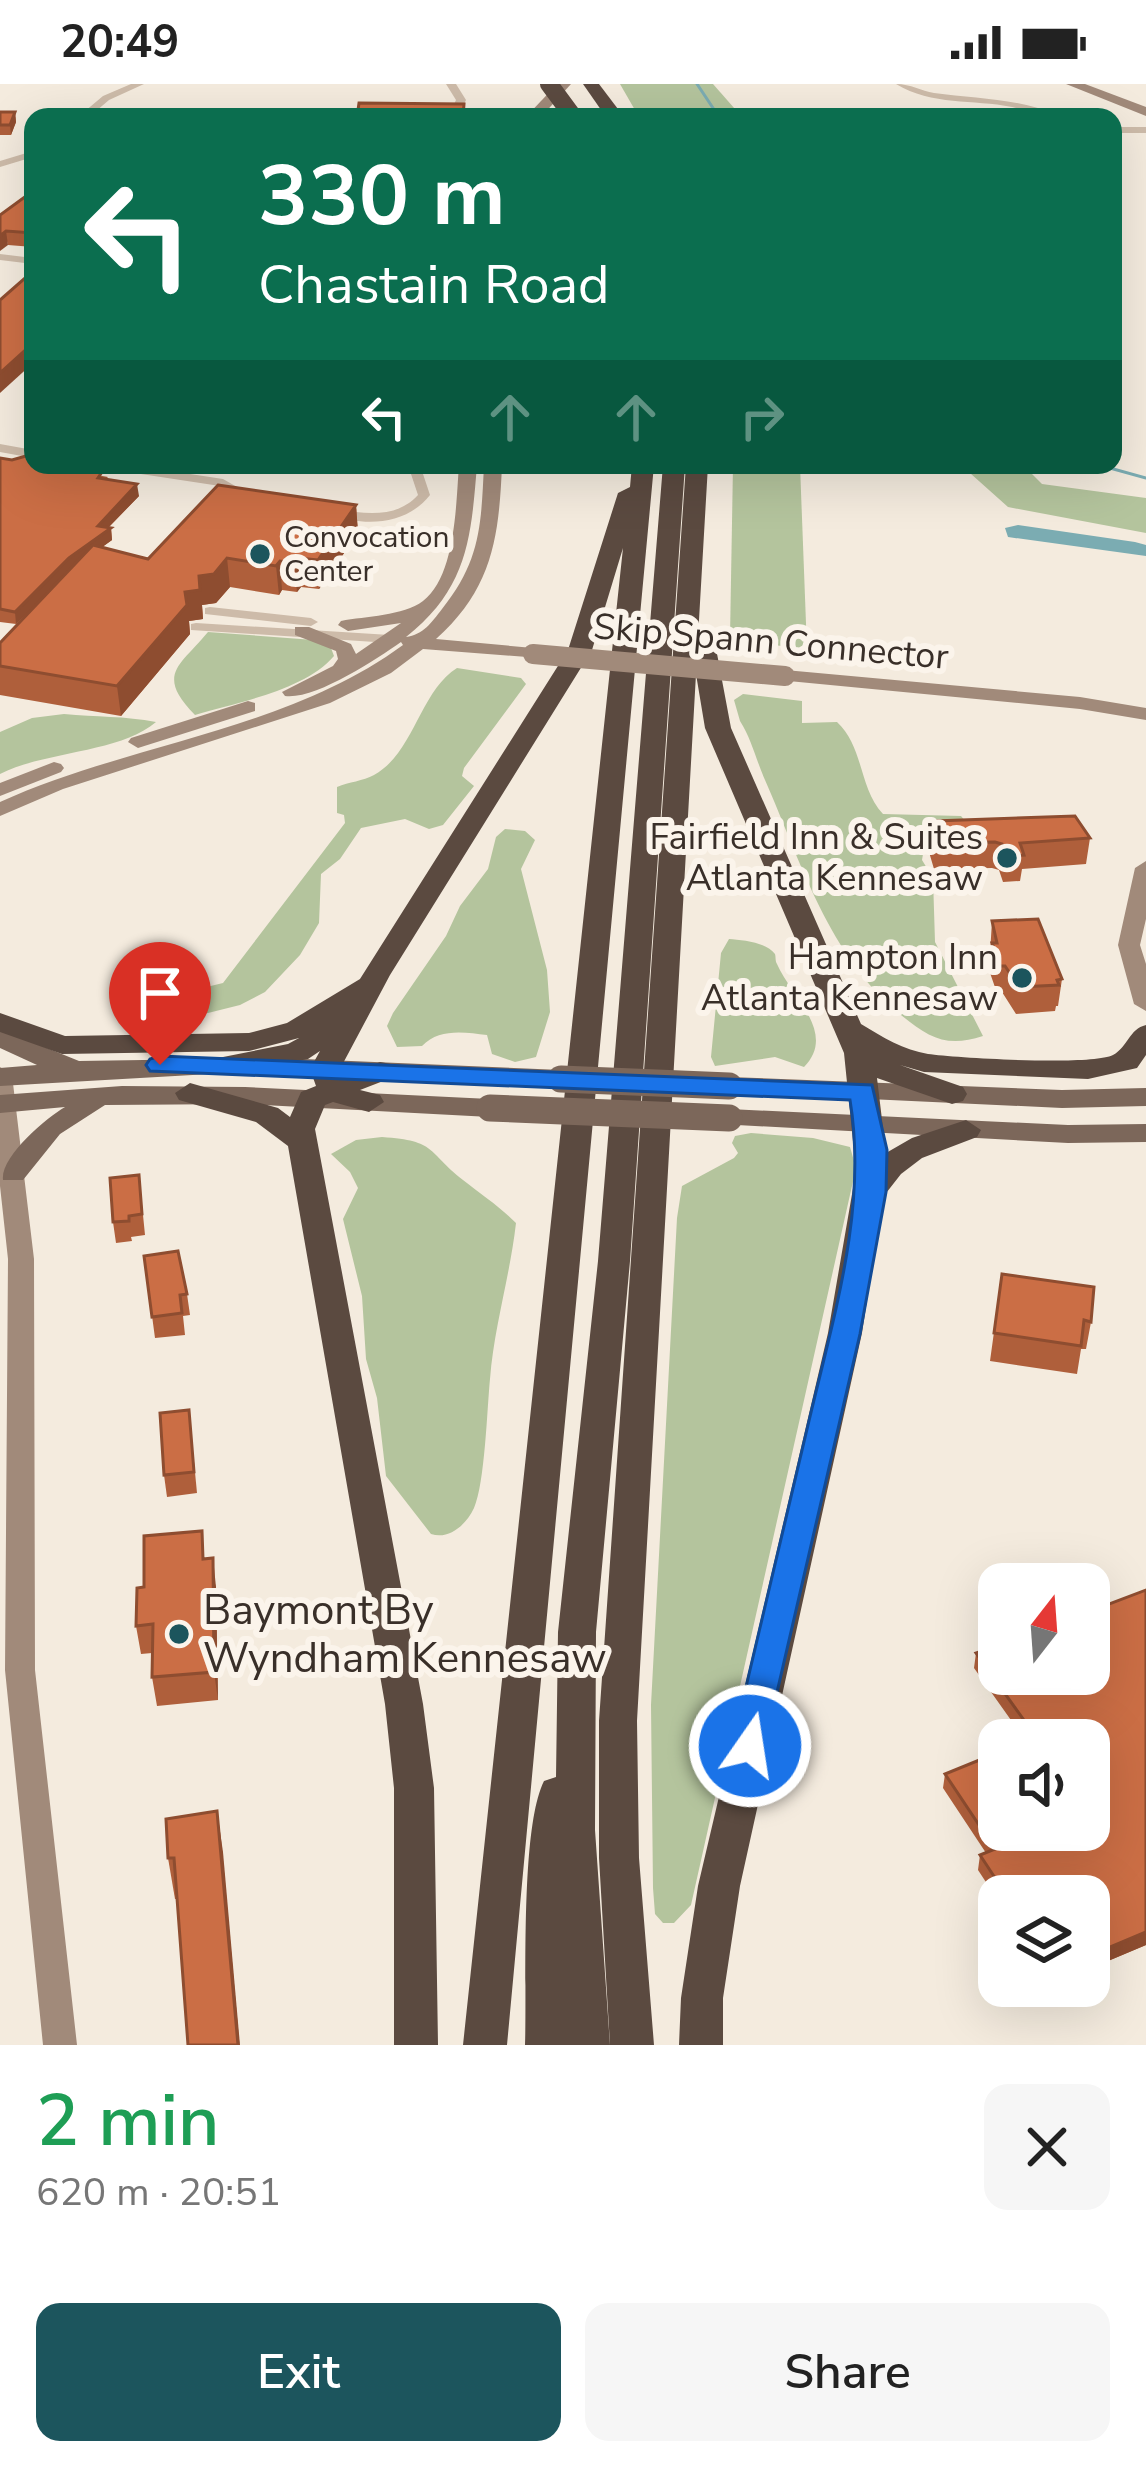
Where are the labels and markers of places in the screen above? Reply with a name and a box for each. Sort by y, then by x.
place label: Convocation Center [284,517,449,592]
marker: Convocation Center [247,541,273,567]
place label: Fairfield Inn & Suites Atlanta Kennesaw [650,813,983,903]
marker: Fairfield Inn & Suites Atlanta Kennesaw [994,845,1020,871]
place label: Hampton Inn Atlanta Kennesaw [701,933,998,1023]
pin [109,942,211,1065]
marker: Hampton Inn Atlanta Kennesaw [1009,965,1035,991]
place label: Baymont By Wyndham Kennesaw [203,1582,607,1687]
marker: Baymont By Wyndham Kennesaw [166,1621,192,1647]

